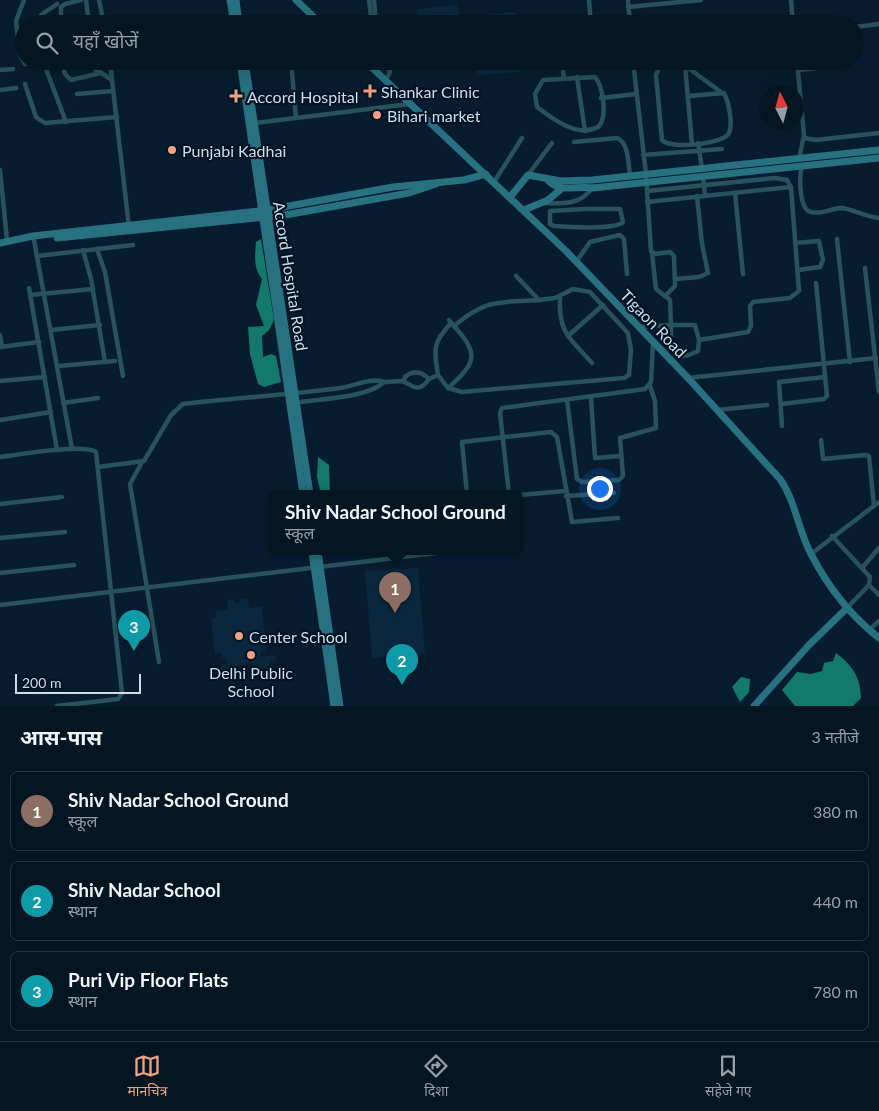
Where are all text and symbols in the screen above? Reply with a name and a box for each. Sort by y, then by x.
search box [15,15,864,70]
icon: search [33,29,61,57]
text: यहाँ खोजें [73,29,138,52]
place label: Shankar Clinic [381,82,480,101]
marker: Shankar Clinic [363,84,377,98]
north arrow [759,85,804,130]
place label: Accord Hospital [247,87,359,106]
marker: Accord Hospital [229,89,243,103]
place label: Bihari market [387,106,481,125]
marker: Bihari market [371,109,383,121]
place label: Punjabi Kadhai [182,141,286,160]
marker: Punjabi Kadhai [166,144,178,156]
street label: Accord Hospital Road [270,200,312,352]
street label: Tigaon Road [617,285,691,361]
your location [587,476,613,502]
popup [268,490,523,555]
text: Shiv Nadar School Ground [285,500,506,523]
text: स्कूल [285,523,314,542]
pin: 1 [379,572,411,613]
pin: 3 [118,610,150,651]
place label: Center School [249,627,348,646]
marker: Center School [233,630,245,642]
pin: 2 [386,644,418,685]
marker: Delhi Public School [245,649,257,661]
place label: Delhi Public School [209,663,293,700]
scale bar [15,671,141,694]
text: 200 m [22,674,61,691]
text: आस-पास [20,724,102,749]
text: 3 नतीजे [812,727,859,746]
text: Shiv Nadar School Ground [68,788,289,811]
text: 1 [32,802,42,821]
text: 380 m [813,802,858,821]
text: स्कूल [68,811,97,830]
text: Shiv Nadar School [68,878,221,901]
text: 2 [32,892,42,911]
text: 440 m [813,892,858,911]
text: स्थान [68,901,97,920]
text: Puri Vip Floor Flats [68,968,228,991]
text: 3 [32,982,42,1001]
text: 780 m [813,982,858,1001]
text: स्थान [68,991,97,1010]
tab: मानचित्र [127,1052,167,1102]
tab: दिशा [422,1052,450,1102]
tab: सहेजे गए [705,1052,752,1102]

